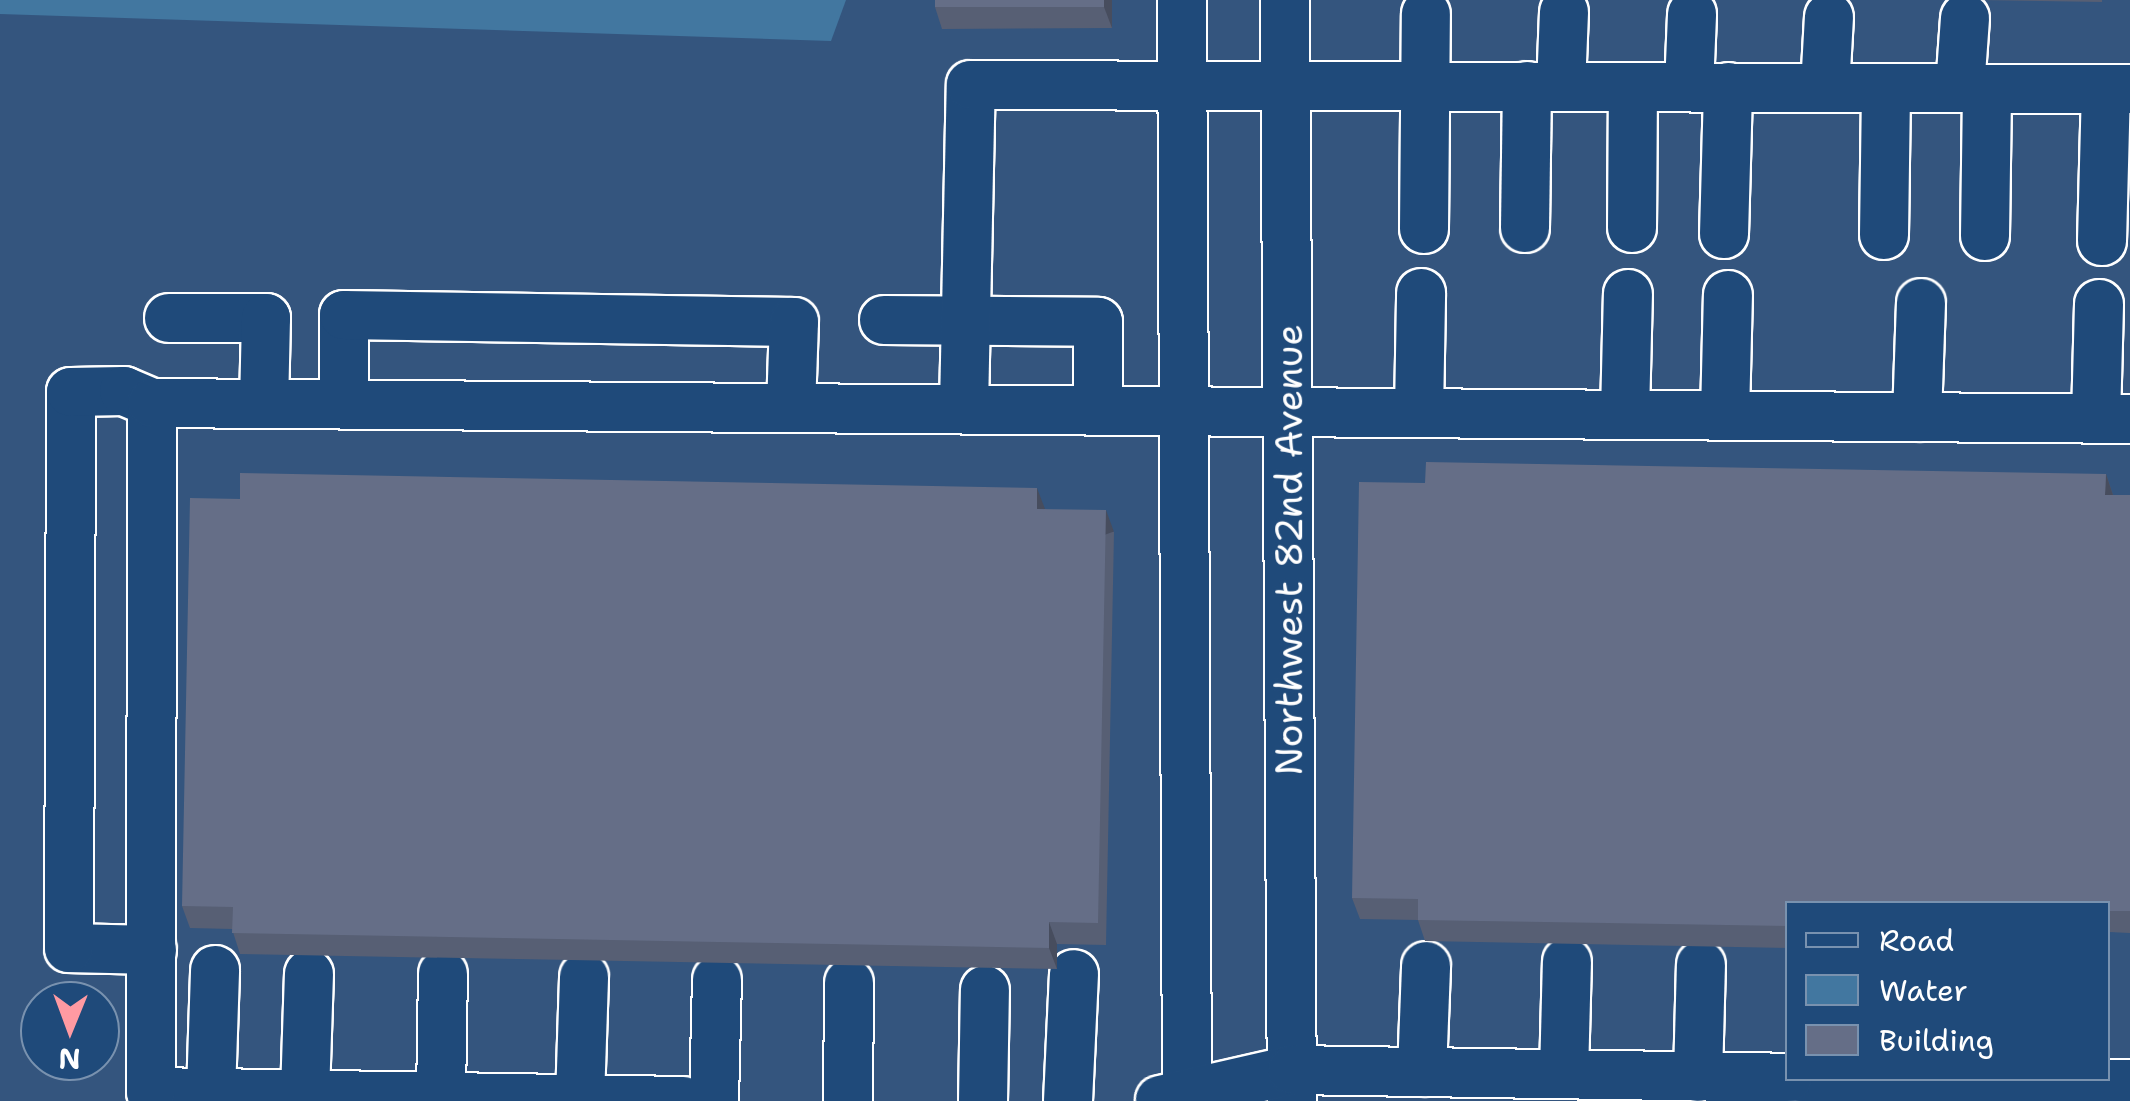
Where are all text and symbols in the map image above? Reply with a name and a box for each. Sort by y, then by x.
street label: Northwest 82nd Avenue [1266,324,1312,776]
legend [1785,901,2110,1081]
text: Road [1879,920,1954,961]
text: Water [1879,970,1968,1011]
north arrow [20,981,120,1081]
text: Building [1879,1020,1994,1061]
text: N [58,1040,81,1078]

